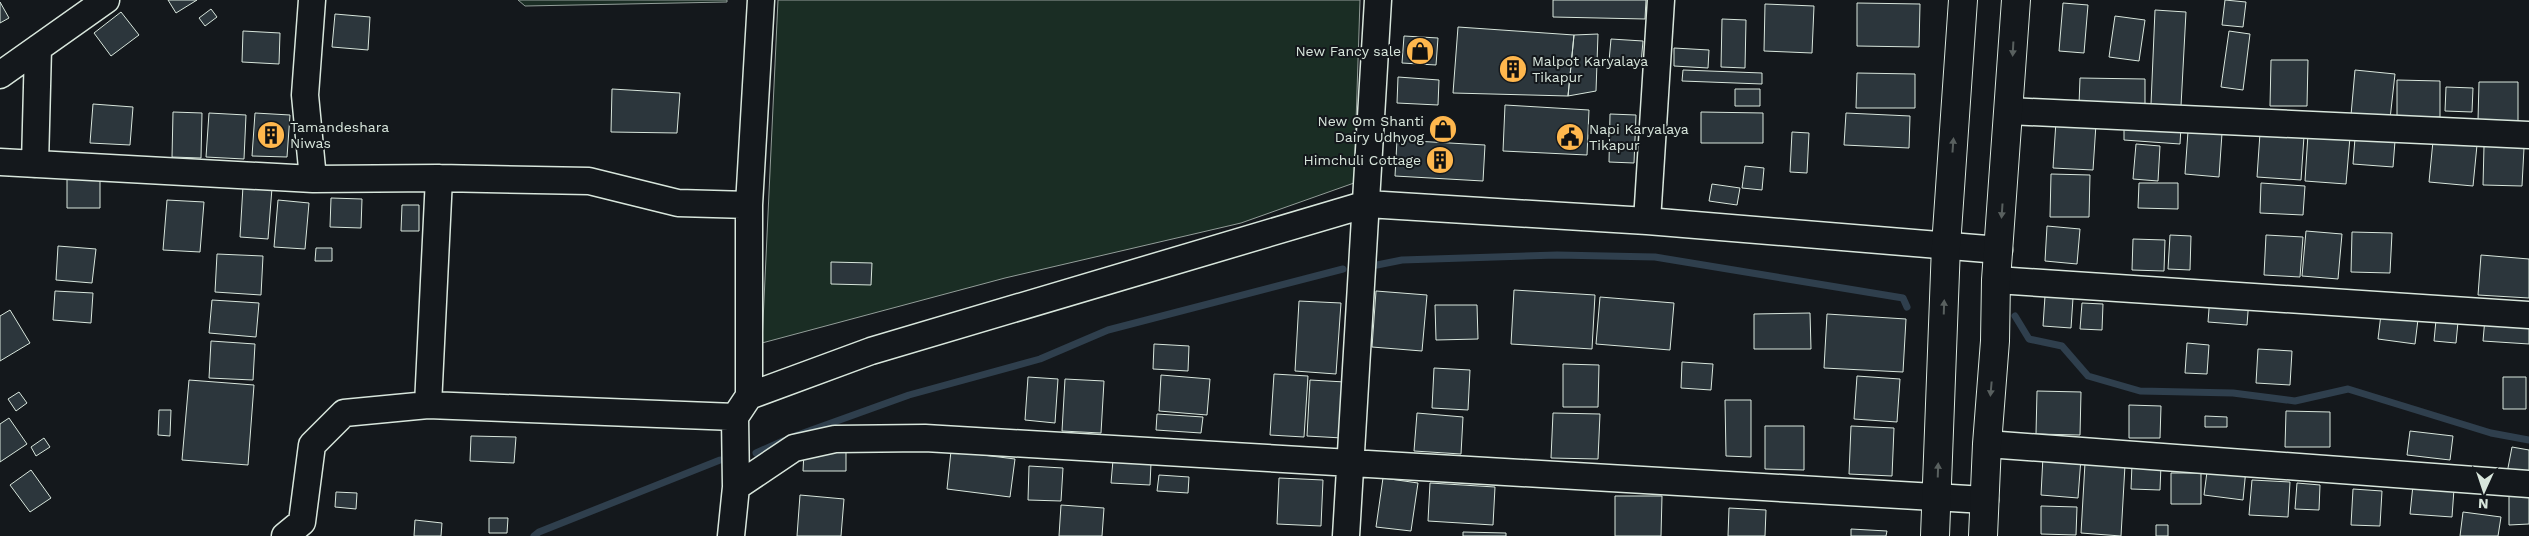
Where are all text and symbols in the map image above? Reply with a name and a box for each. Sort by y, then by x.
shop icon: New Fancy sale [1405,36,1435,66]
one-way arrow [2009,41,2017,57]
place label: New Fancy sale [1295,43,1401,59]
place label: Malpot Karyalaya Tikapur [1532,53,1648,85]
building icon: Malpot Karyalaya Tikapur [1498,54,1528,84]
place label: New Om Shanti Dairy Udhyog [1318,113,1425,145]
shop icon: New Om Shanti Dairy Udhyog [1428,114,1458,144]
place label: Tamandeshara Niwas [290,119,389,151]
building icon: Tamandeshara Niwas [256,120,286,150]
place label: Napi Karyalaya Tikapur [1589,121,1689,153]
public building icon: Napi Karyalaya Tikapur [1555,122,1585,152]
one-way arrow [1949,137,1957,153]
building icon: Himchuli Cottage [1425,145,1455,175]
place label: Himchuli Cottage [1304,152,1421,168]
one-way arrow [1997,203,2005,219]
one-way arrow [1940,299,1948,315]
one-way arrow [1987,382,1995,398]
one-way arrow [1935,462,1943,478]
north arrow [2459,466,2509,516]
text: N [2478,496,2489,512]

